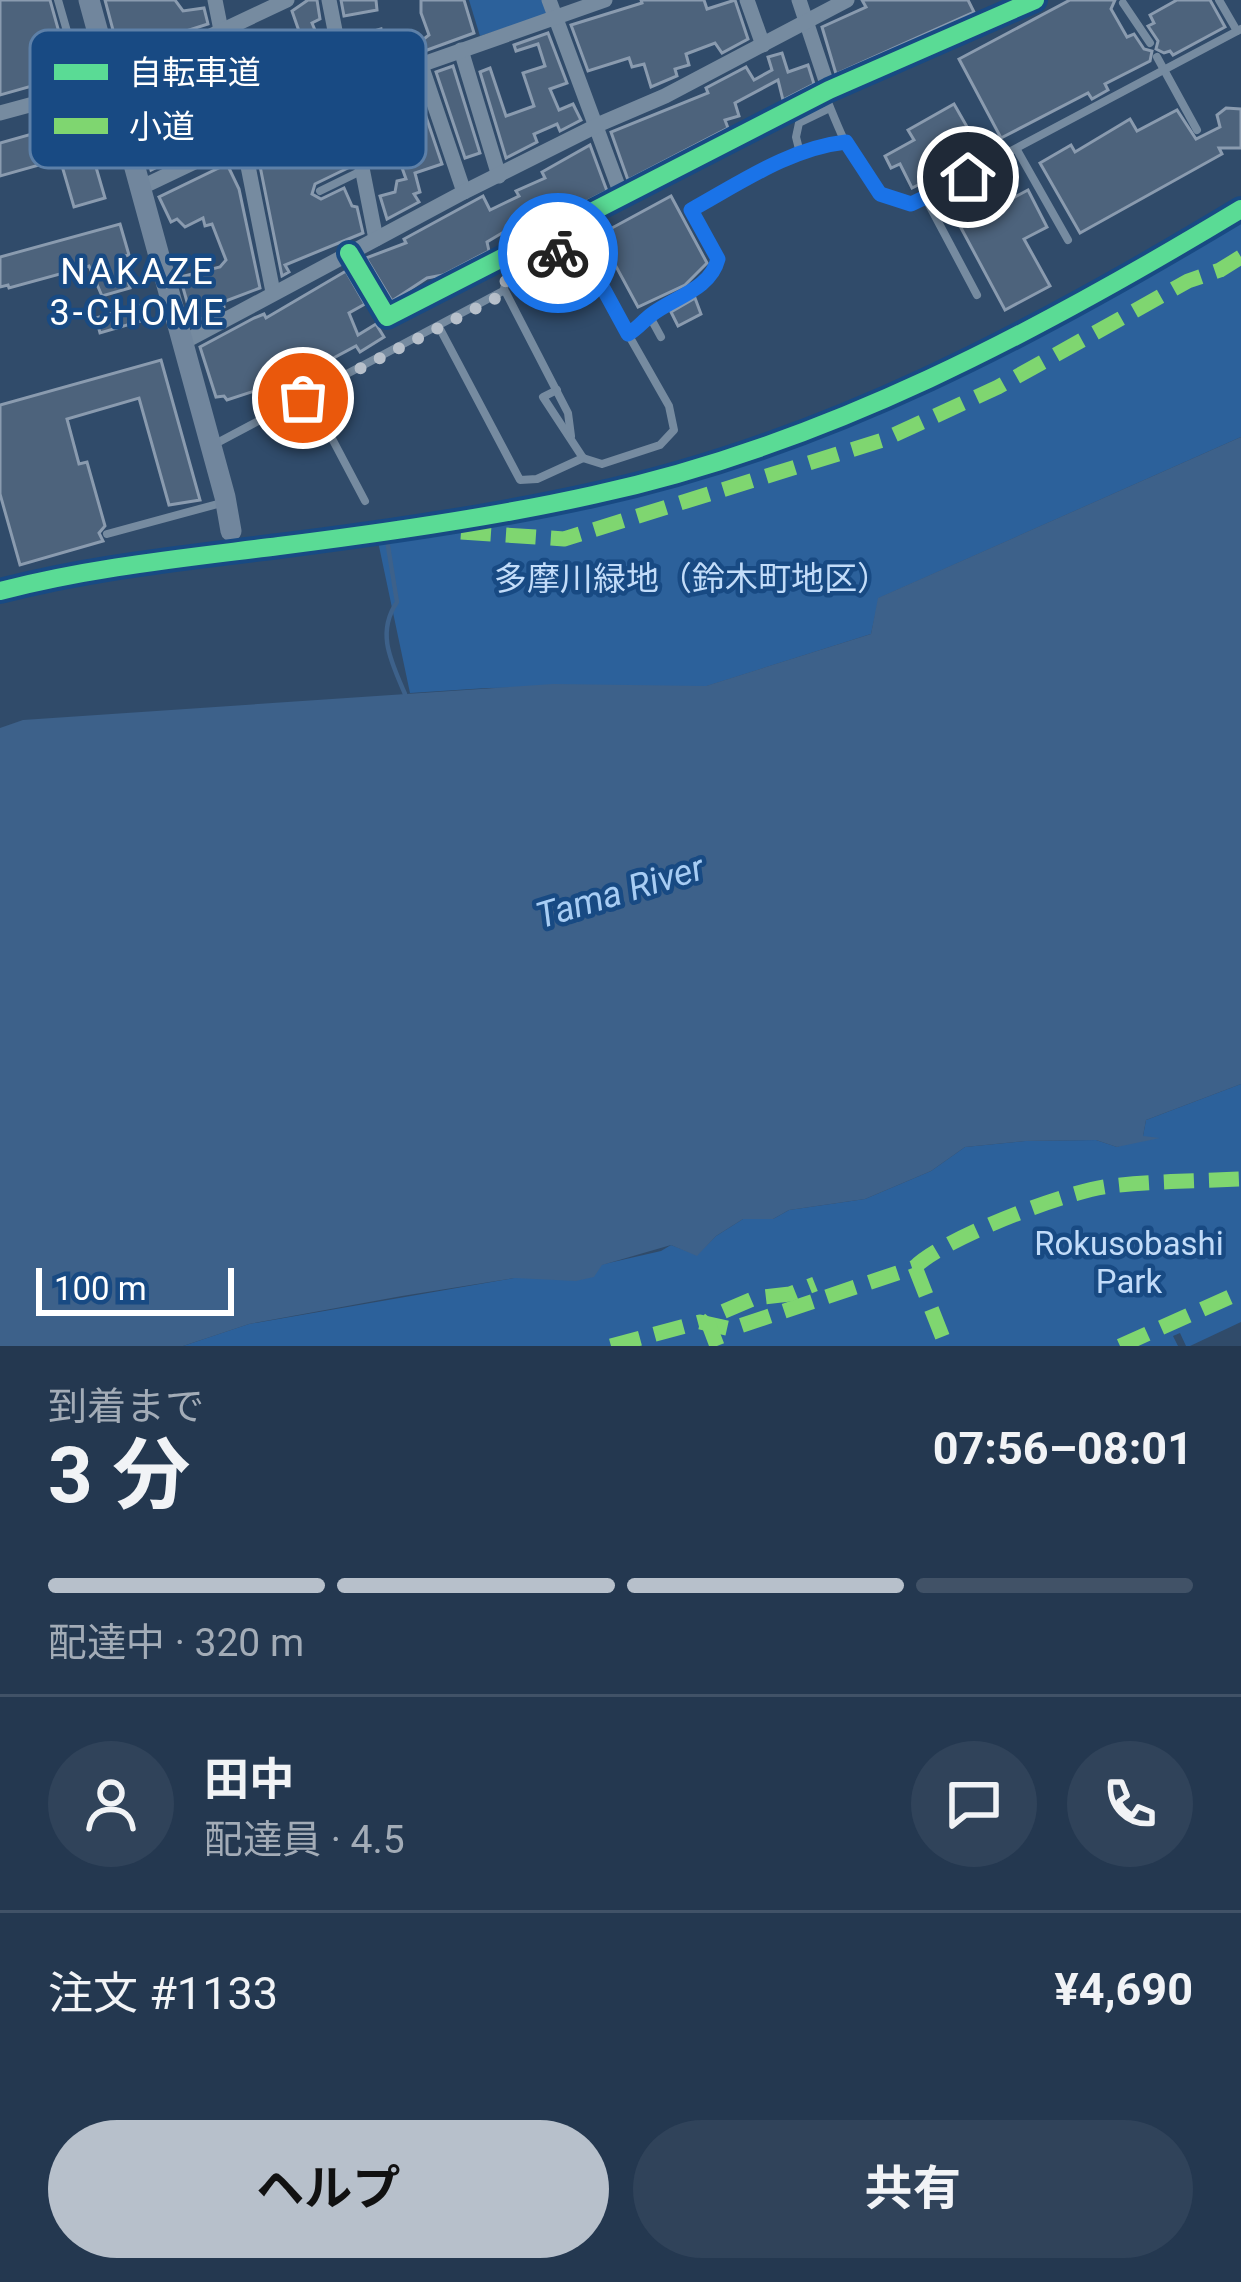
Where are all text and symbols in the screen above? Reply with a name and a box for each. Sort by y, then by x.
legend [30,30,426,168]
text: 自転車道 [129,53,261,92]
text: 小道 [129,107,195,146]
pin [917,126,1019,228]
icon: home [935,144,1001,210]
courier [498,193,618,313]
icon: bike [525,220,591,286]
district label: NAKAZE 3-CHOME [50,251,226,334]
pin [252,347,354,449]
icon: bag [270,365,336,431]
park label: 多摩川緑地（鈴木町地区） [494,559,890,598]
water label: Tama River [531,846,710,937]
park label: Rokusobashi Park [1034,1224,1224,1301]
scale bar [36,1262,234,1315]
text: 100 m [54,1269,147,1308]
text: 到着まで [48,1384,204,1430]
text: 07:56–08:01 [933,1422,1193,1475]
text: 3 分 [48,1430,190,1521]
text: 配達中 · 320 m [48,1620,304,1666]
button: person [48,1741,174,1867]
button: chat [911,1741,1037,1867]
button: phone [1067,1741,1193,1867]
text: 田中 [204,1753,294,1806]
text: 配達員 · 4.5 [204,1817,405,1863]
text: ¥4,690 [1055,1963,1193,2016]
text: 注文 #1133 [48,1967,278,2020]
button: ヘルプ [48,2120,609,2258]
button: 共有 [633,2120,1193,2258]

